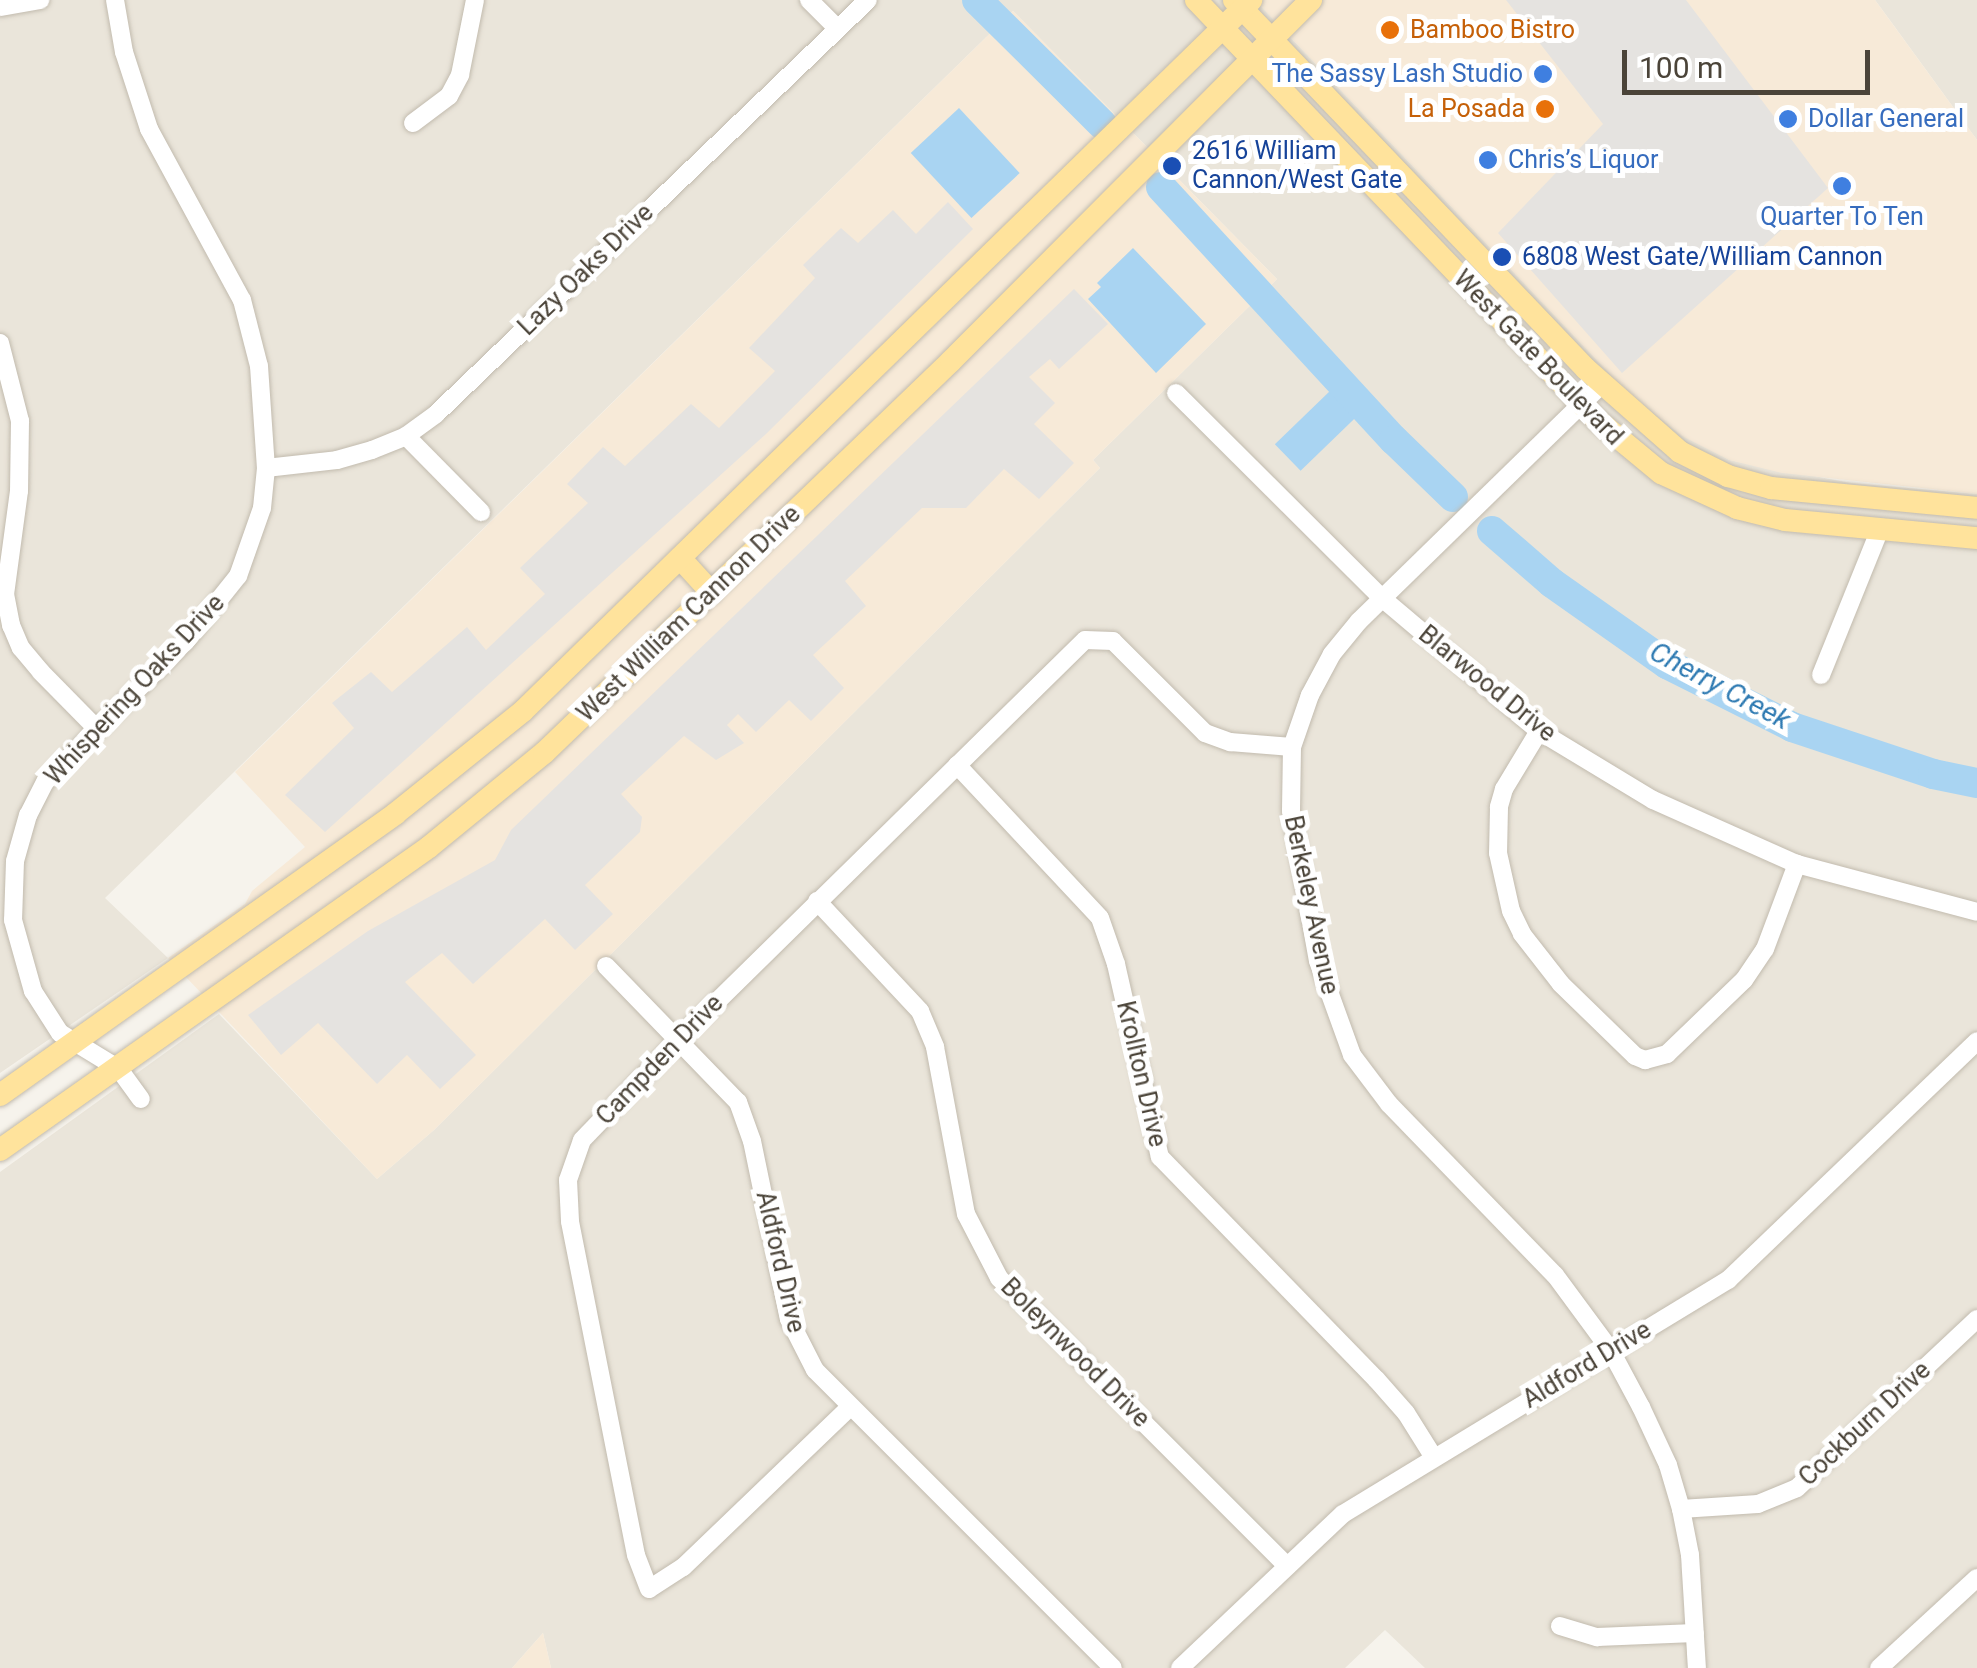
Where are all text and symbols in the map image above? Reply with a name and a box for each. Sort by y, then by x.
place label: Bamboo Bistro [1410,15,1575,45]
marker: Bamboo Bistro [1379,19,1401,41]
scale bar [1627,30,1874,92]
text: 100 m [1639,50,1723,85]
place label: The Sassy Lash Studio [1271,59,1523,89]
marker: The Sassy Lash Studio [1532,63,1554,85]
place label: La Posada [1408,94,1525,124]
marker: La Posada [1534,98,1556,120]
place label: Dollar General [1808,104,1964,134]
marker: Dollar General [1777,108,1799,130]
place label: 2616 William Cannon/West Gate [1192,137,1402,196]
place label: Chris’s Liquor [1508,145,1659,175]
marker: Chris’s Liquor [1477,149,1499,171]
marker: 2616 William Cannon/West Gate [1161,155,1183,177]
marker: Quarter To Ten [1831,175,1853,197]
street label: Lazy Oaks Drive [512,198,660,342]
place label: Quarter To Ten [1760,202,1924,232]
place label: 6808 West Gate/William Cannon [1522,242,1883,272]
marker: 6808 West Gate/William Cannon [1491,246,1513,268]
street label: West Gate Boulevard [1447,264,1629,452]
street label: West William Cannon Drive [571,500,807,728]
street label: Whispering Oaks Drive [39,589,231,791]
street label: Blarwood Drive [1412,620,1562,748]
water label: Cherry Creek [1644,635,1796,737]
street label: Berkeley Avenue [1277,813,1345,997]
street label: Campden Drive [590,989,730,1131]
street label: Krollton Drive [1110,998,1172,1150]
street label: Aldford Drive [749,1188,811,1336]
street label: Boleynwood Drive [994,1272,1156,1434]
street label: Aldford Drive [1517,1315,1657,1415]
street label: Cockburn Drive [1793,1355,1937,1493]

